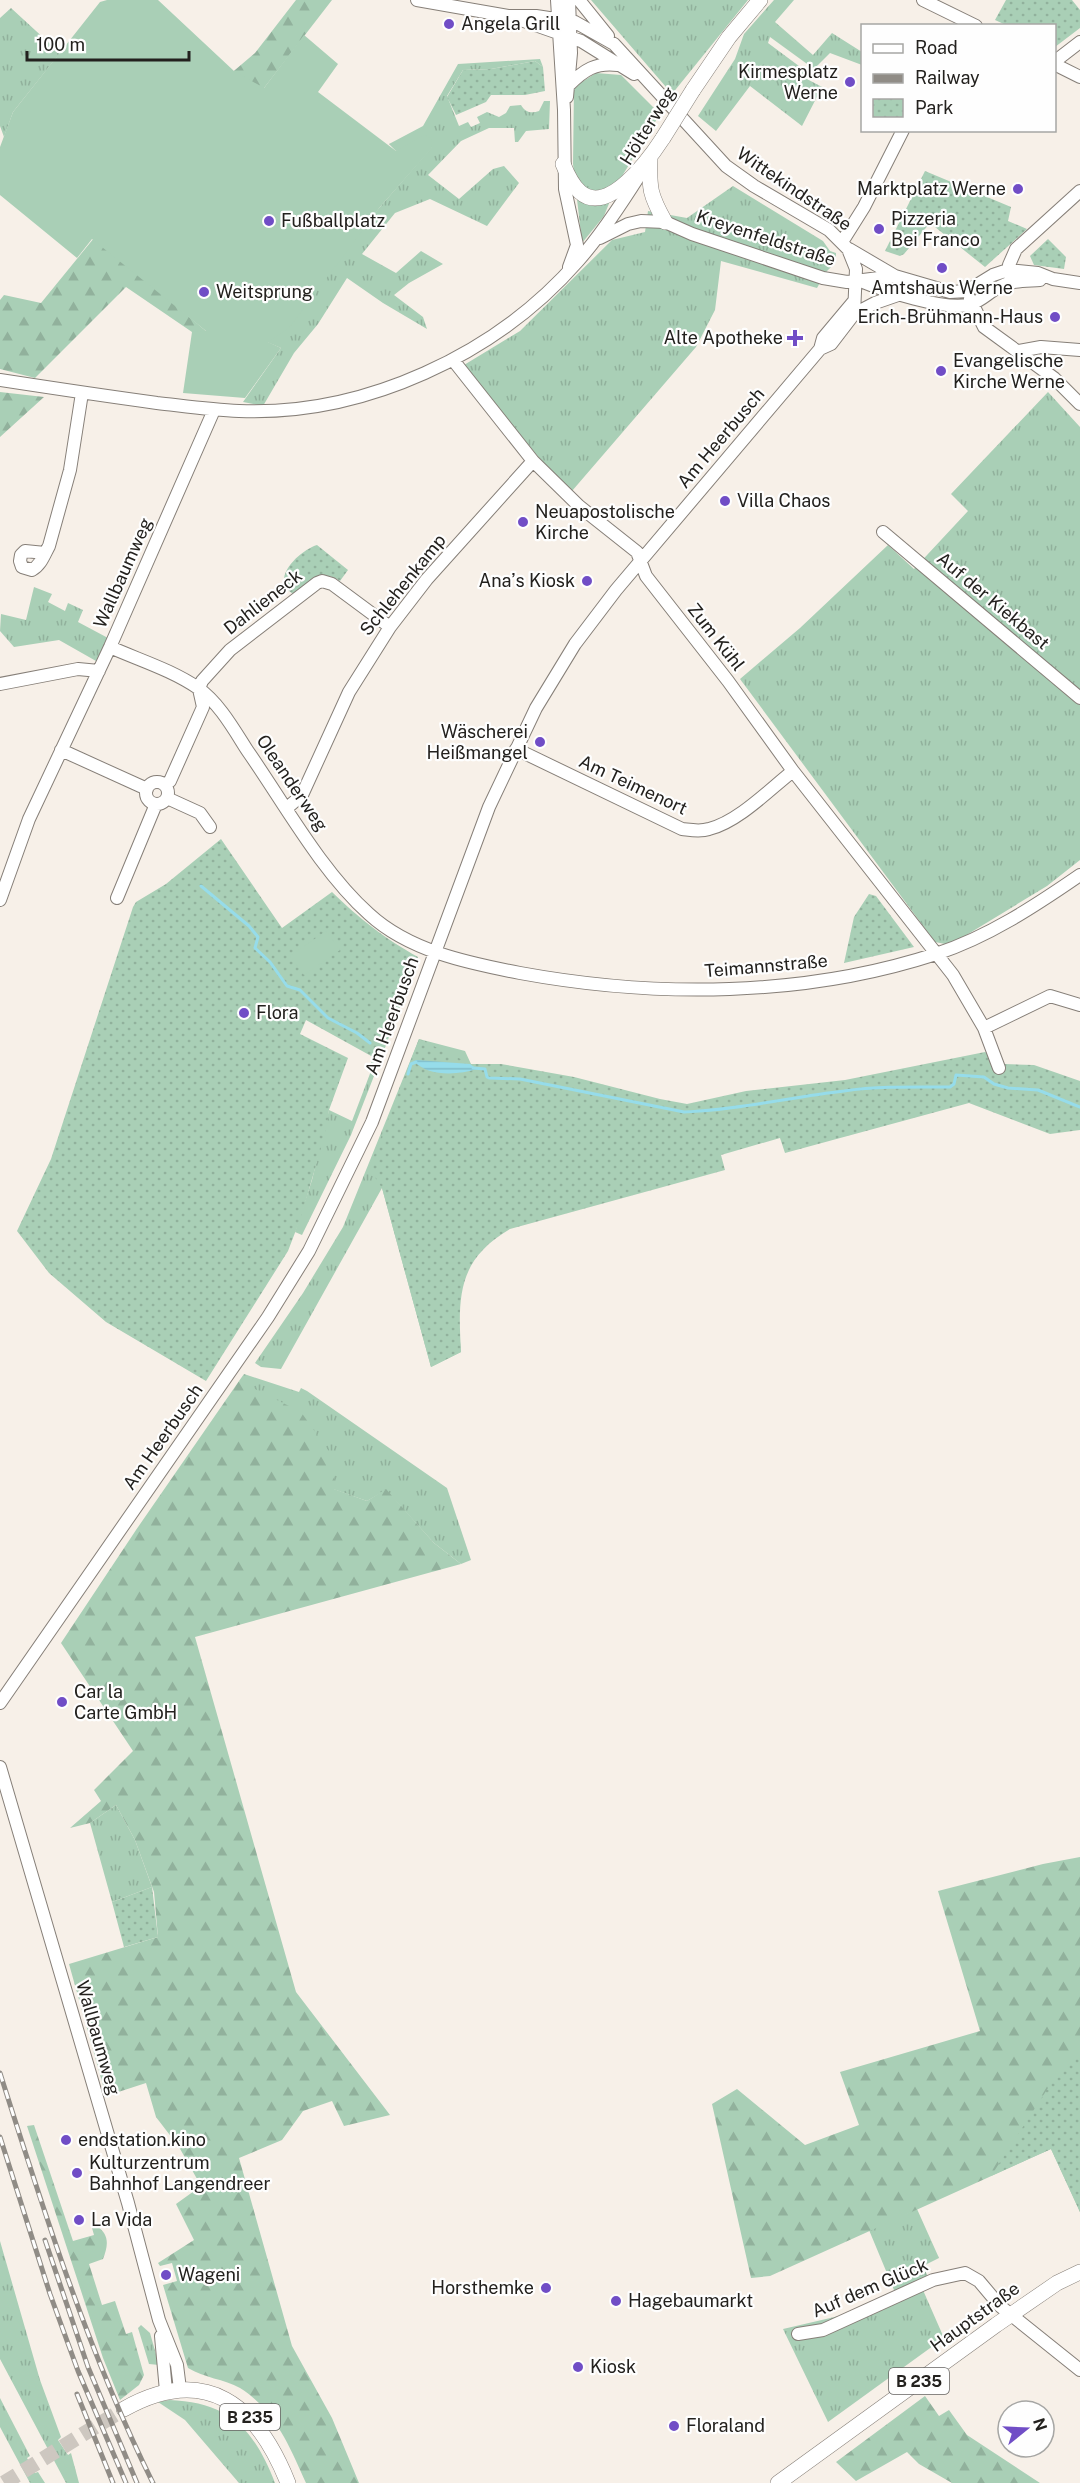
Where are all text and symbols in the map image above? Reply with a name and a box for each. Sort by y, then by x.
place label: Angela Grill [461,13,560,34]
marker: Angela Grill [442,17,456,31]
scale bar [27,24,189,62]
legend [861,24,1056,132]
text: 100 m [36,34,85,55]
text: Road [915,37,958,58]
place label: Kirmesplatz Werne [738,61,838,103]
text: Railway [915,67,980,88]
marker: Kirmesplatz Werne [843,75,857,89]
street label: Hölterweg [615,83,680,169]
text: Park [915,97,953,118]
street label: Wittekindstraße [733,142,856,235]
place label: Marktplatz Werne [857,178,1006,199]
marker: Marktplatz Werne [1011,182,1025,196]
street label: Kreyenfeldstraße [694,205,838,270]
place label: Pizzeria Bei Franco [891,208,980,250]
place label: Fußballplatz [281,210,385,231]
marker: Fußballplatz [262,214,276,228]
marker: Pizzeria Bei Franco [872,222,886,236]
marker: Amtshaus Werne [935,261,949,275]
place label: Amtshaus Werne [871,277,1013,298]
place label: Weitsprung [216,281,313,302]
marker: Weitsprung [197,285,211,299]
place label: Erich-Brühmann-Haus [857,306,1043,327]
marker: Erich-Brühmann-Haus [1048,310,1062,324]
place label: Alte Apotheke [664,327,783,348]
marker: Alte Apotheke [788,331,802,345]
place label: Evangelische Kirche Werne [953,350,1065,392]
marker: Evangelische Kirche Werne [934,364,948,378]
street label: Am Heerbusch [673,383,769,492]
place label: Villa Chaos [737,490,830,511]
marker: Villa Chaos [718,494,732,508]
place label: Neuapostolische Kirche [535,501,675,543]
street label: Wallbaumweg [89,514,156,631]
marker: Neuapostolische Kirche [516,515,530,529]
street label: Schlehenkamp [355,530,450,640]
street label: Auf der Kiekbast [933,548,1054,654]
street label: Dahlieneck [220,565,306,639]
place label: Anaʼs Kiosk [478,570,575,591]
marker: Anaʼs Kiosk [580,574,594,588]
street label: Zum Kühl [683,599,749,675]
place label: Wäscherei Heißmangel [427,721,528,763]
street label: Oleanderweg [252,730,332,835]
marker: Wäscherei Heißmangel [533,735,547,749]
street label: Am Teimenort [576,750,691,819]
street label: Teimannstraße [703,950,829,981]
street label: Am Heerbusch [360,954,423,1078]
place label: Flora [256,1002,299,1023]
marker: Flora [237,1006,251,1020]
street label: Am Heerbusch [118,1380,207,1494]
place label: Car la Carte GmbH [74,1681,177,1723]
marker: Car la Carte GmbH [55,1695,69,1709]
street label: Wallbaumweg [72,1978,125,2098]
place label: endstation.kino [78,2129,206,2150]
marker: endstation.kino [59,2133,73,2147]
place label: Kulturzentrum Bahnhof Langendreer [89,2152,271,2194]
marker: Kulturzentrum Bahnhof Langendreer [70,2166,84,2180]
place label: La Vida [91,2209,152,2230]
marker: La Vida [72,2213,86,2227]
street label: Auf dem Glück [809,2254,931,2321]
place label: Wageni [178,2264,240,2285]
marker: Wageni [159,2268,173,2282]
place label: Horsthemke [431,2277,534,2298]
street label: Hauptstraße [926,2277,1023,2356]
marker: Horsthemke [539,2281,553,2295]
place label: Hagebaumarkt [628,2290,753,2311]
marker: Hagebaumarkt [609,2294,623,2308]
place label: Kiosk [590,2356,636,2377]
marker: Kiosk [571,2360,585,2374]
road number: B 235 [889,2368,949,2394]
north arrow [996,2399,1056,2459]
road number: B 235 [220,2404,280,2430]
place label: Floraland [686,2415,765,2436]
text: N [1029,2416,1051,2433]
marker: Floraland [667,2419,681,2433]

